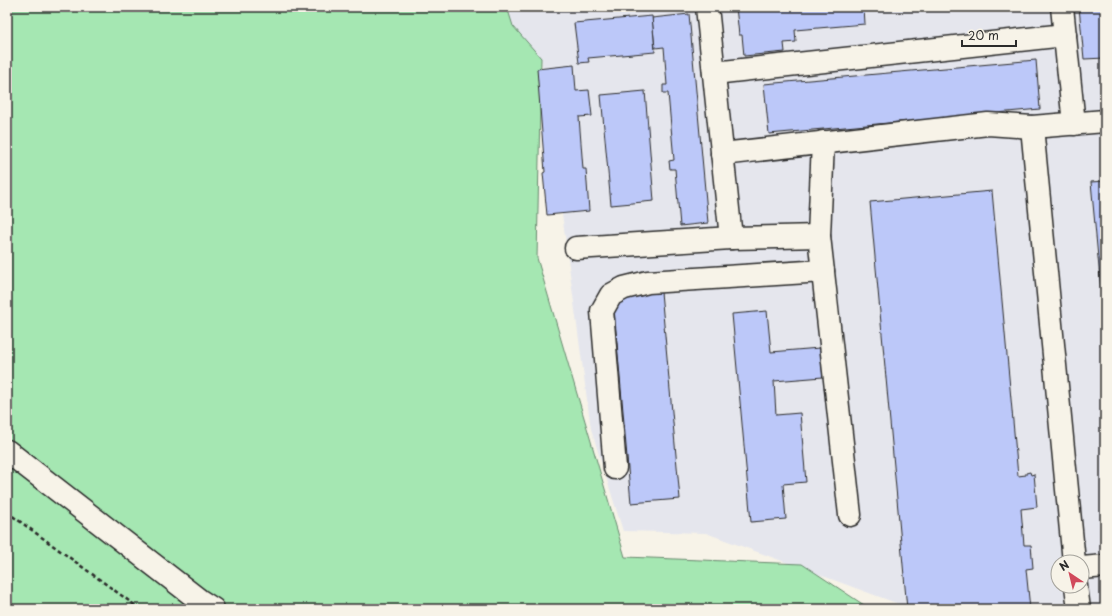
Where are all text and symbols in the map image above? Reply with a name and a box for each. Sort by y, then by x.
scale bar [962,22,1016,48]
text: 20 m [968,26,999,44]
north arrow [1050,554,1090,594]
text: N [1056,556,1073,575]

